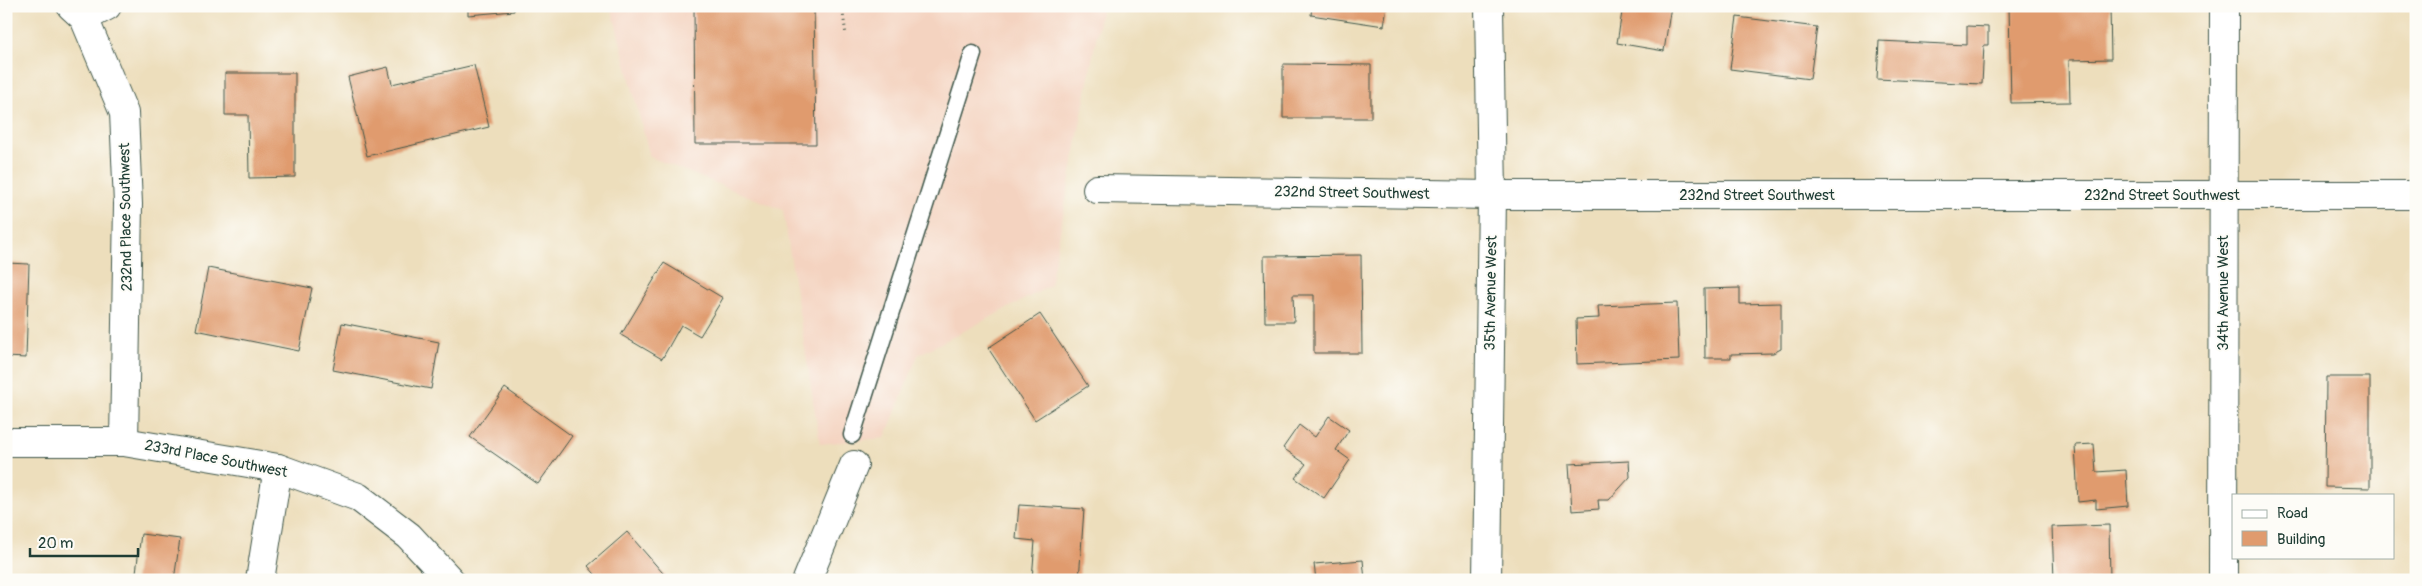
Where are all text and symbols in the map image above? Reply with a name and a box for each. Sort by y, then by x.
street label: 232nd Place Southwest [115,142,137,291]
street label: 232nd Street Southwest [1274,182,1431,204]
street label: 232nd Street Southwest [1679,186,1836,205]
street label: 232nd Street Southwest [2084,186,2241,205]
street label: 35th Avenue West [1480,234,1502,351]
street label: 34th Avenue West [2214,234,2233,351]
street label: 233rd Place Southwest [143,436,290,482]
legend [2232,494,2394,558]
text: Road [2277,504,2308,523]
scale bar [30,526,138,558]
text: Building [2277,530,2325,549]
text: 20 m [38,534,73,553]

